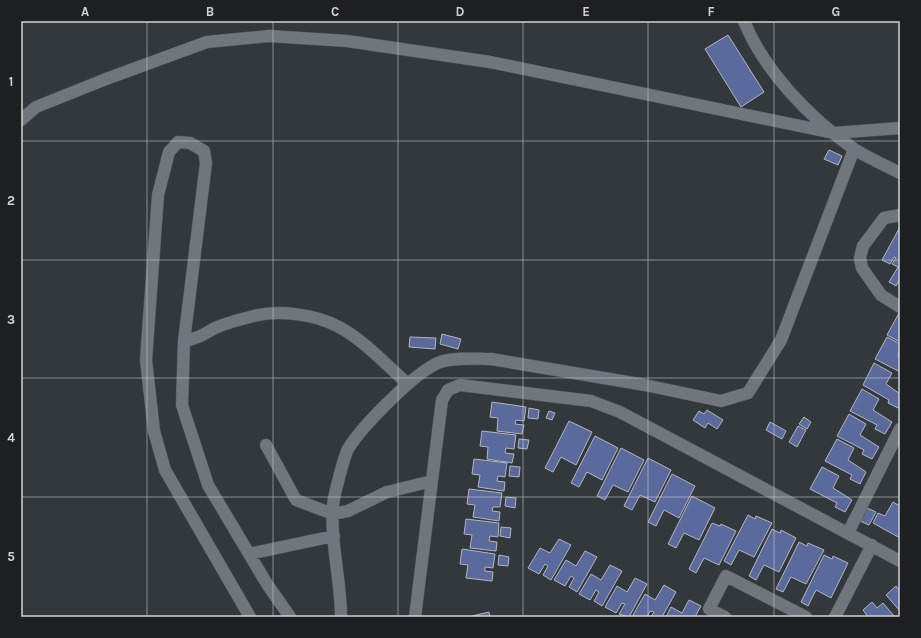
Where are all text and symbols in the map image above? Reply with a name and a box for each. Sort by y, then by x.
text: A [81,4,89,19]
text: B [206,4,214,19]
text: C [331,4,339,19]
text: D [456,4,465,19]
text: E [582,4,590,19]
text: F [707,4,715,19]
text: G [832,4,840,19]
text: 1 [9,74,13,89]
text: 2 [7,193,15,208]
text: 3 [7,312,15,327]
text: 4 [7,430,15,445]
text: 5 [7,549,15,564]

